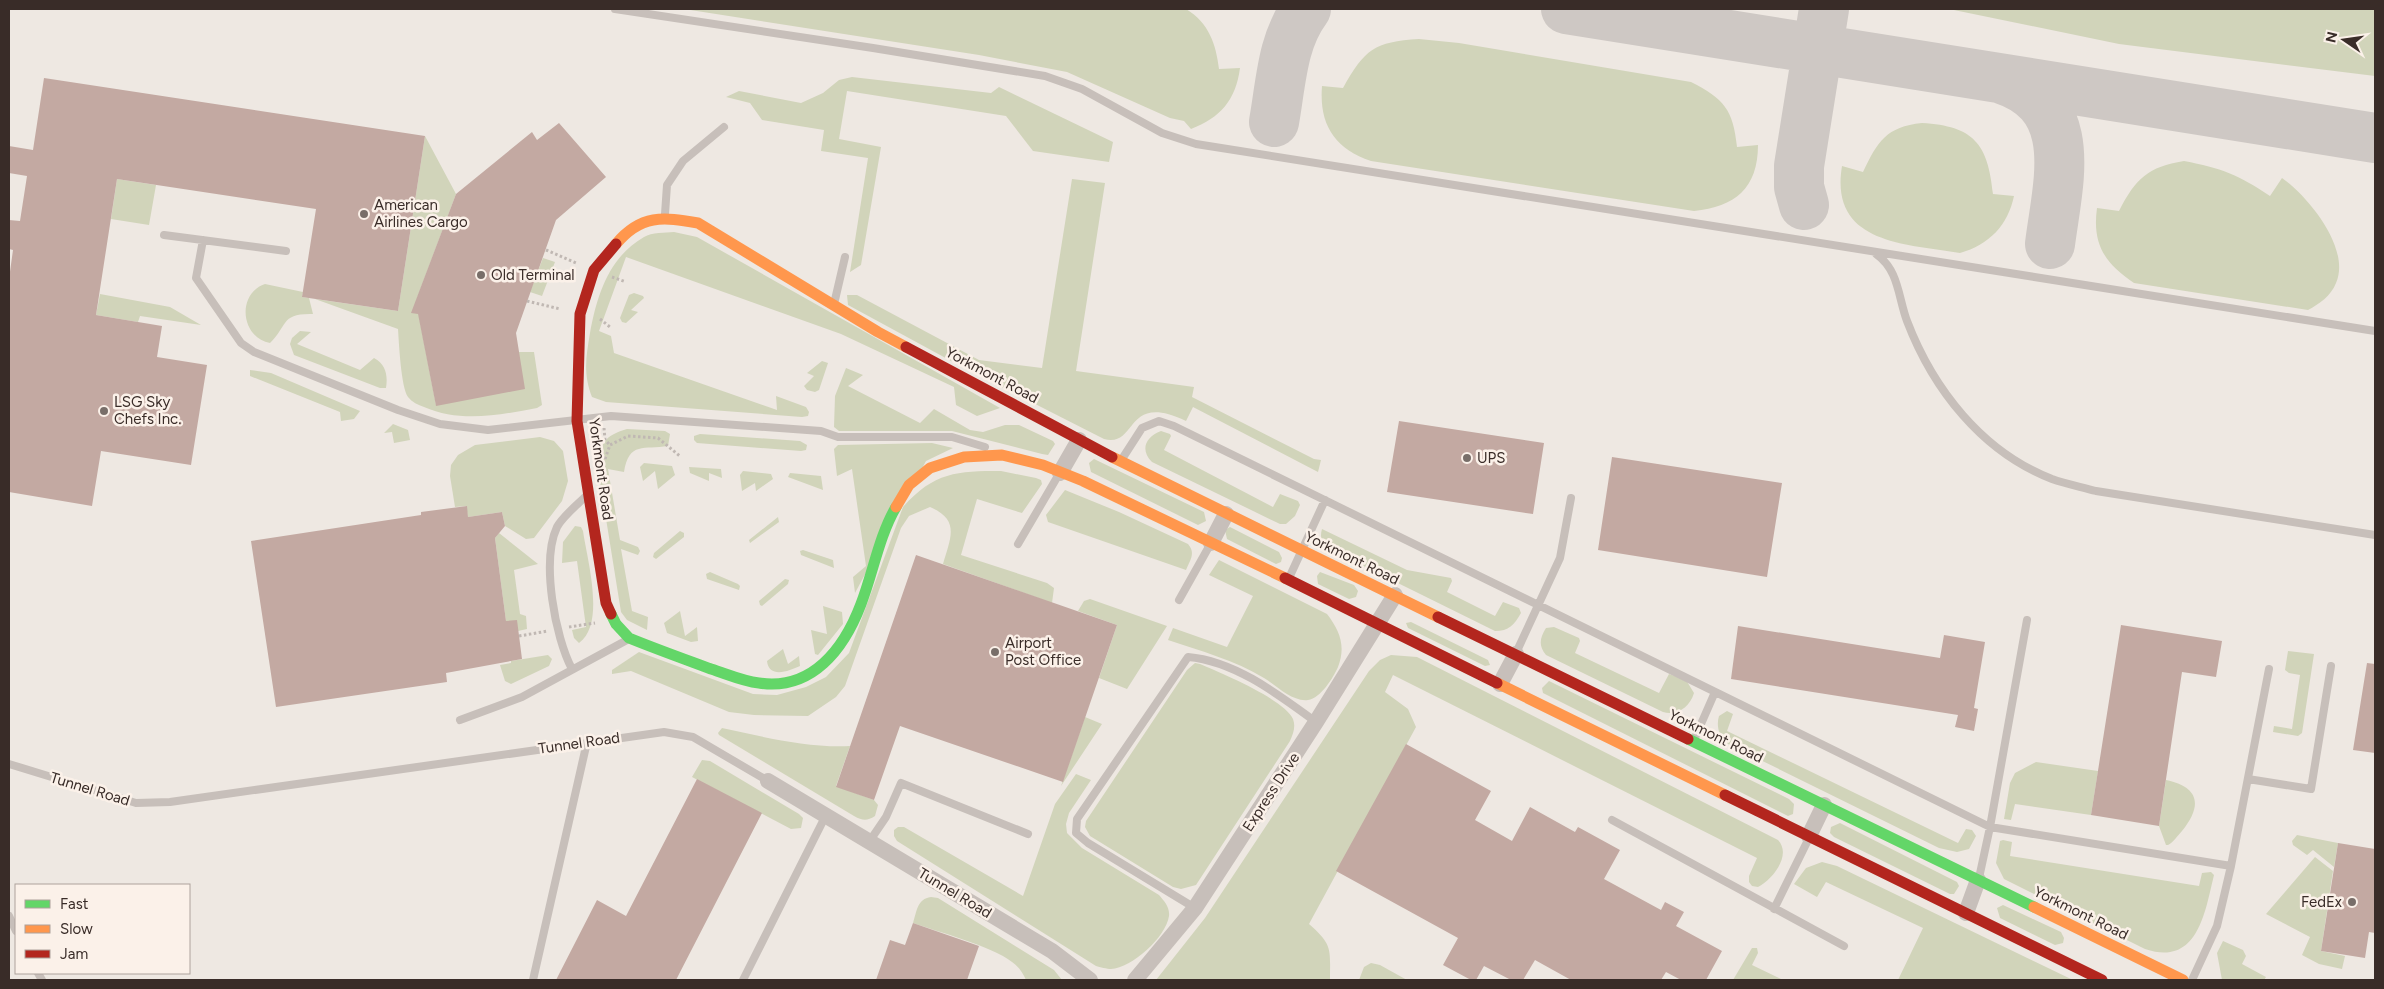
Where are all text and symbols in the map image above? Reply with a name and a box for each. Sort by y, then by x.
north arrow [2319,15,2369,65]
text: N [2322,30,2341,44]
place label: American Airlines Cargo [374,196,468,231]
marker: American Airlines Cargo [358,208,370,220]
place label: Old Terminal [491,266,575,284]
marker: Old Terminal [475,269,487,281]
street label: Yorkmont Road [942,343,1042,407]
place label: LSG Sky Chefs Inc. [114,393,181,428]
marker: LSG Sky Chefs Inc. [98,405,110,417]
street label: Yorkmont Road [585,417,617,521]
place label: UPS [1477,449,1506,467]
marker: UPS [1461,452,1473,464]
street label: Yorkmont Road [1302,527,1402,589]
place label: Airport Post Office [1005,634,1081,669]
marker: Airport Post Office [989,646,1001,658]
street label: Yorkmont Road [1666,705,1766,767]
street label: Tunnel Road [537,728,621,758]
street label: Express Drive [1239,749,1303,835]
street label: Tunnel Road [48,768,132,810]
street label: Tunnel Road [915,864,995,922]
street label: Yorkmont Road [2031,882,2131,944]
legend [15,884,190,974]
place label: FedEx [2301,893,2342,911]
text: Fast [60,895,89,913]
marker: FedEx [2346,896,2358,908]
text: Slow [60,920,93,938]
text: Jam [60,945,88,963]

